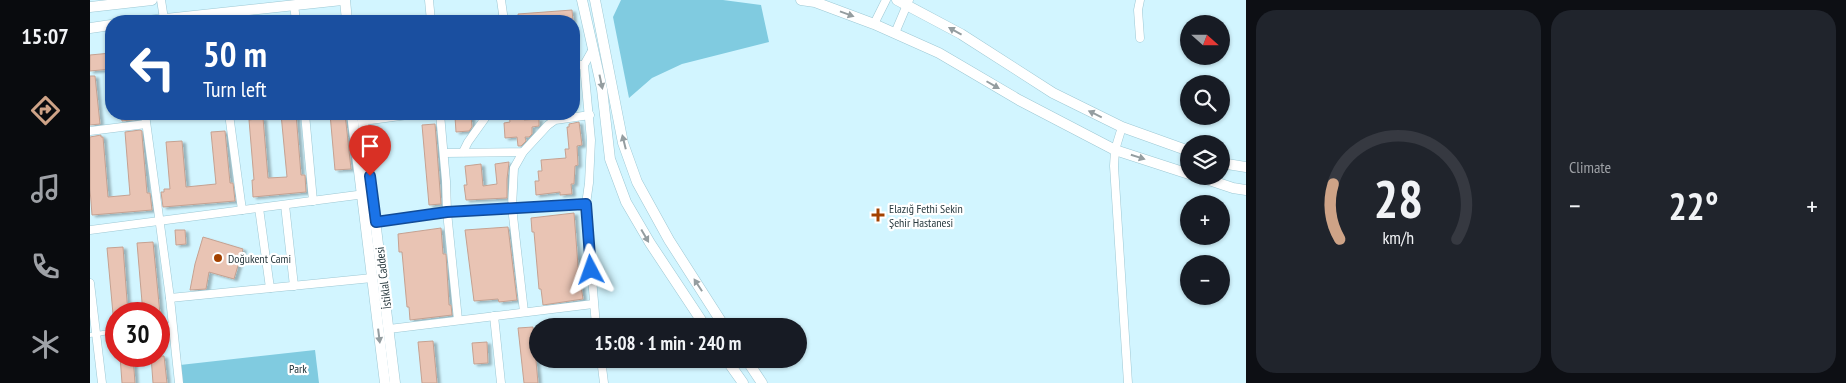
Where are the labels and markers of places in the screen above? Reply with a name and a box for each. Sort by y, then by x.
pin [349,125,391,176]
place label: Elazığ Fethi Sekin Şehir Hastanesi [889,201,963,230]
marker: Elazığ Fethi Sekin Şehir Hastanesi [871,208,885,222]
place label: Doğukent Cami [228,251,291,266]
marker: Doğukent Cami [212,252,224,264]

